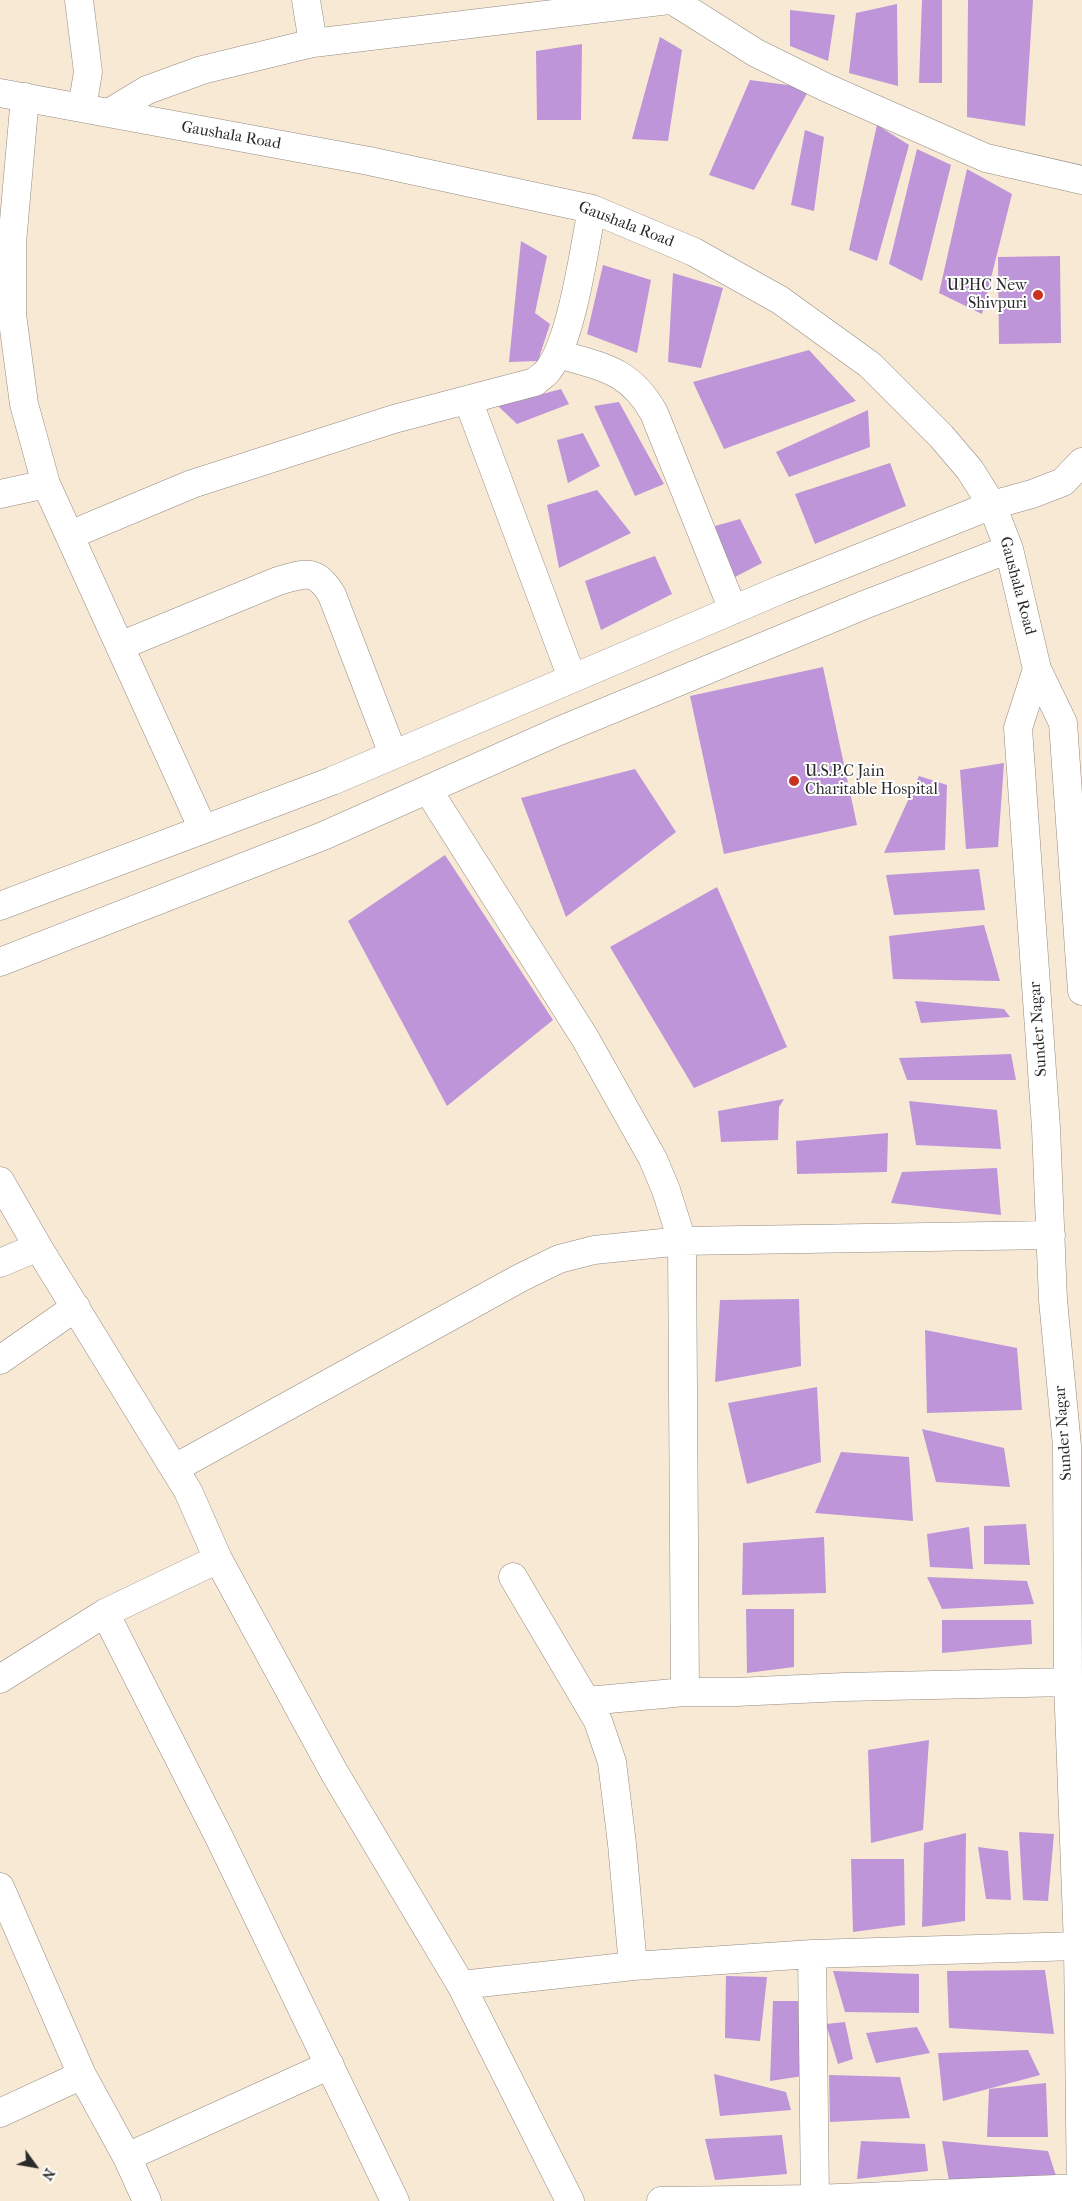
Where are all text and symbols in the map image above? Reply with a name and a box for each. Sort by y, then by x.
street label: Gaushala Road [180,118,282,154]
street label: Gaushala Road [575,198,677,252]
place label: UPHC New Shivpuri [947,276,1027,314]
marker: UPHC New Shivpuri [1031,288,1045,302]
street label: Gaushala Road [995,535,1039,637]
place label: U.S.P.C Jain Charitable Hospital [805,762,938,800]
marker: U.S.P.C Jain Charitable Hospital [787,774,801,788]
street label: Sunder Nagar [1026,981,1052,1077]
street label: Sunder Nagar [1051,1385,1077,1481]
north arrow [10,2141,60,2191]
text: N [38,2165,58,2183]

